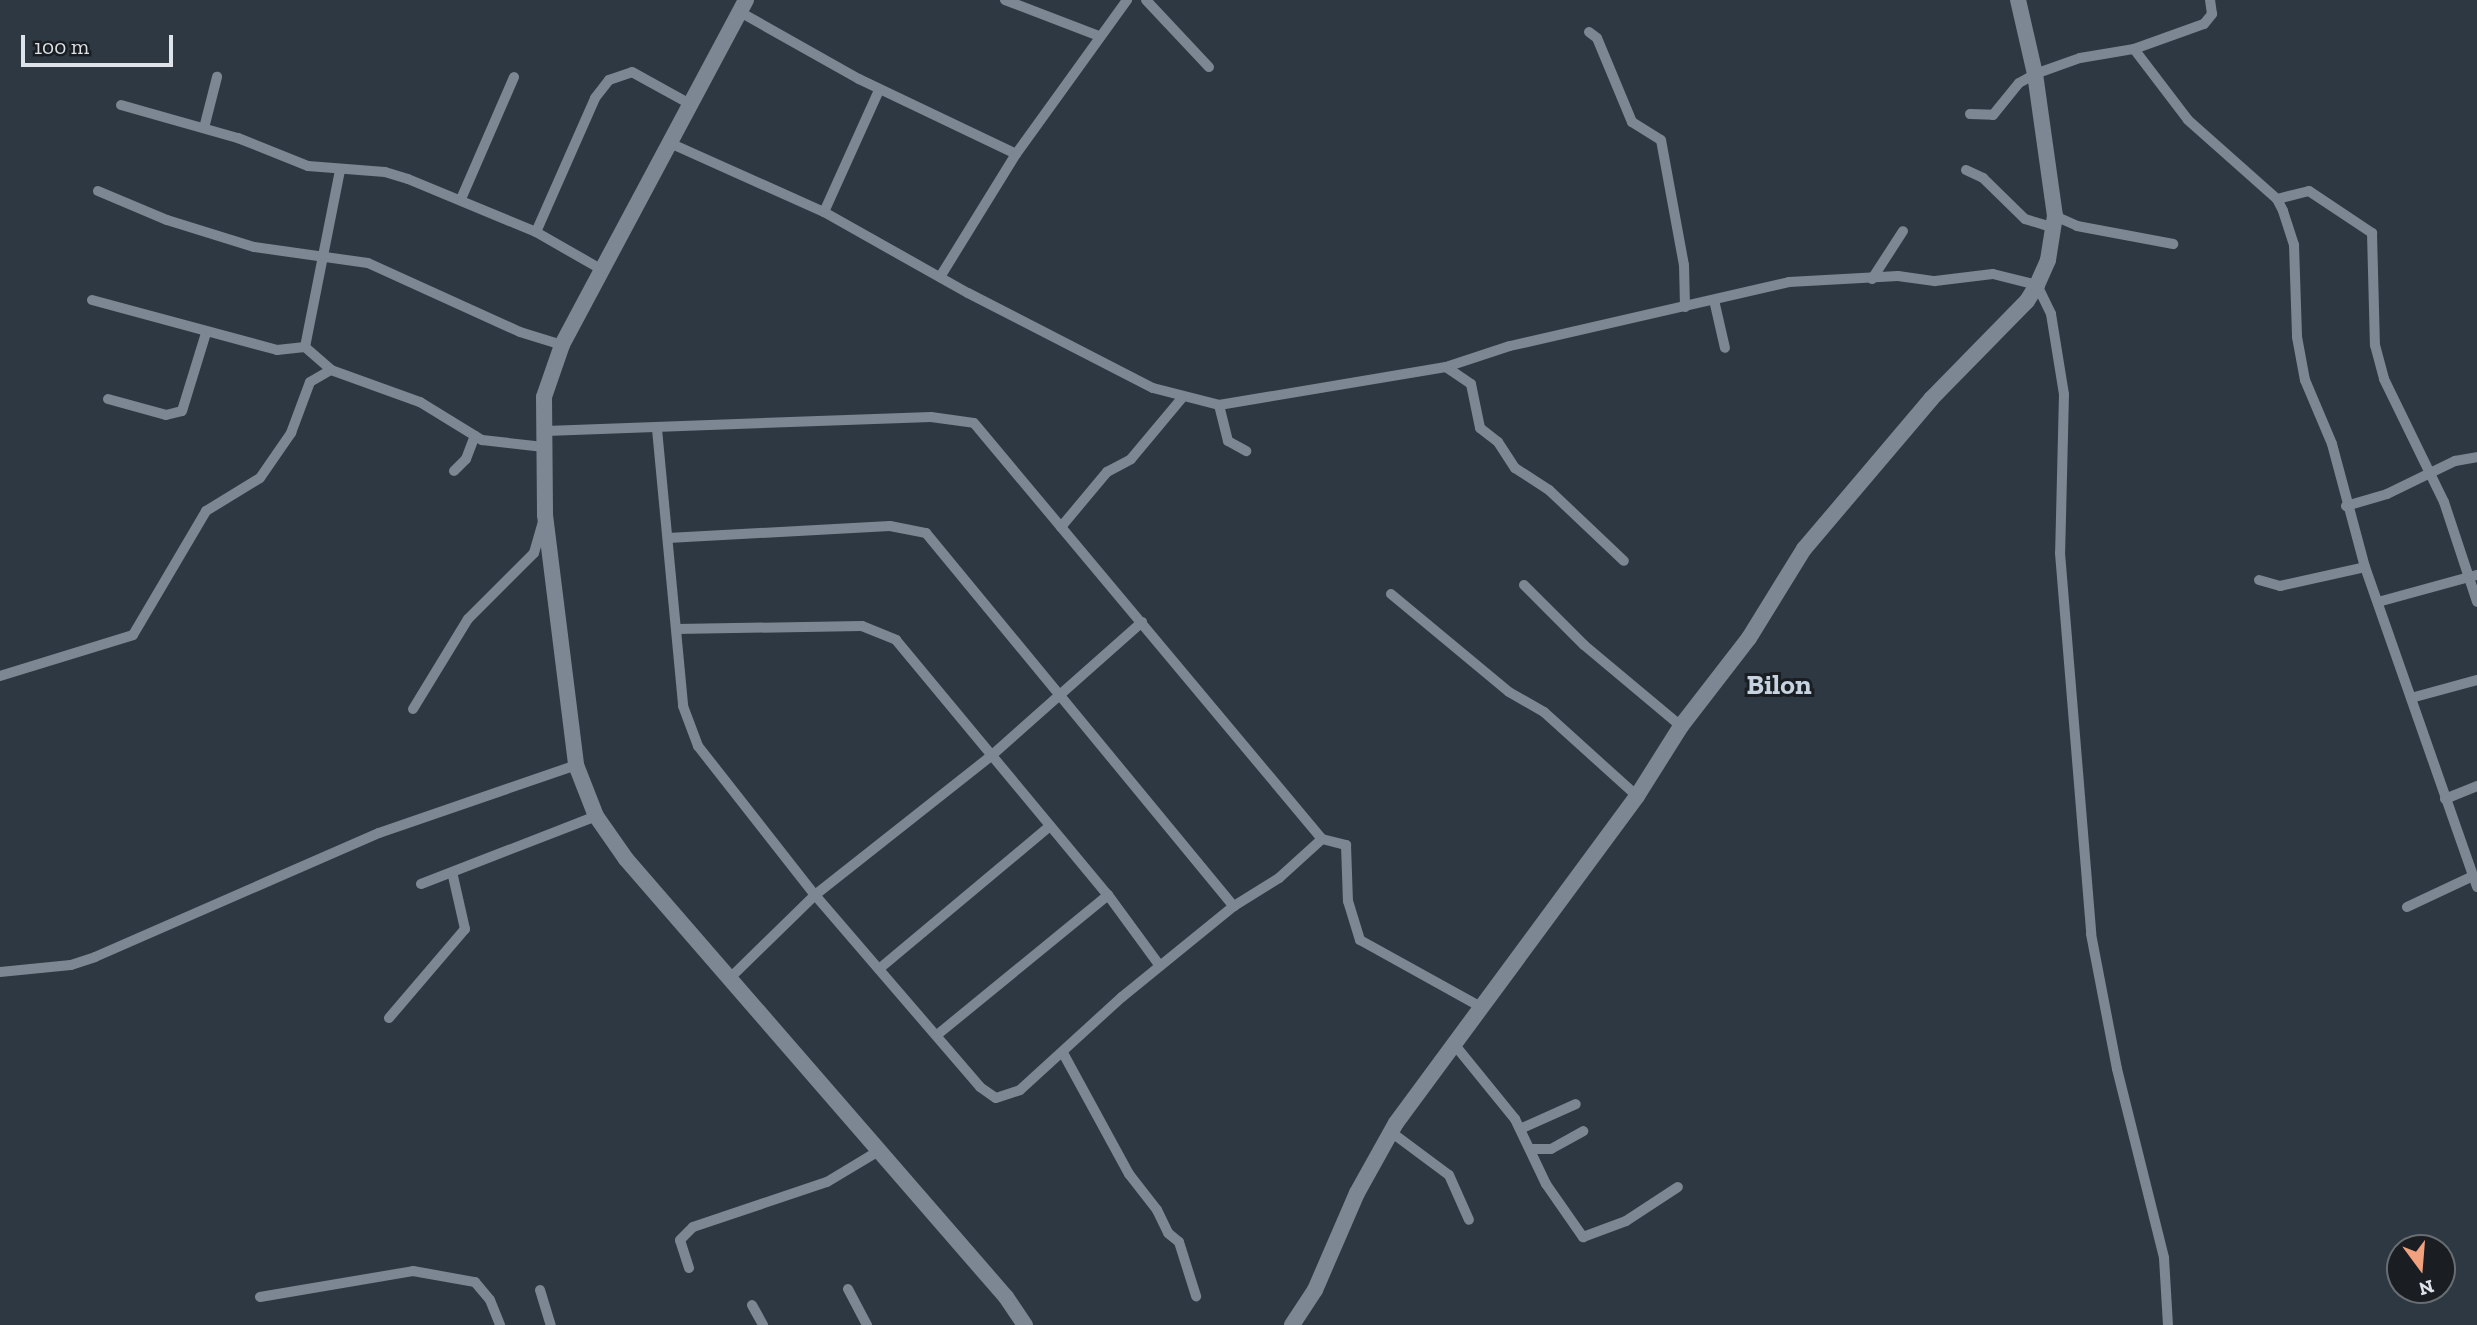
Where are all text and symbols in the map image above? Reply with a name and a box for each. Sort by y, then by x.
scale bar [24,21,177,65]
text: 100 m [34,34,89,59]
district label: Bilon [1746,668,1812,702]
north arrow [2386,1234,2456,1304]
text: N [2416,1275,2436,1301]

